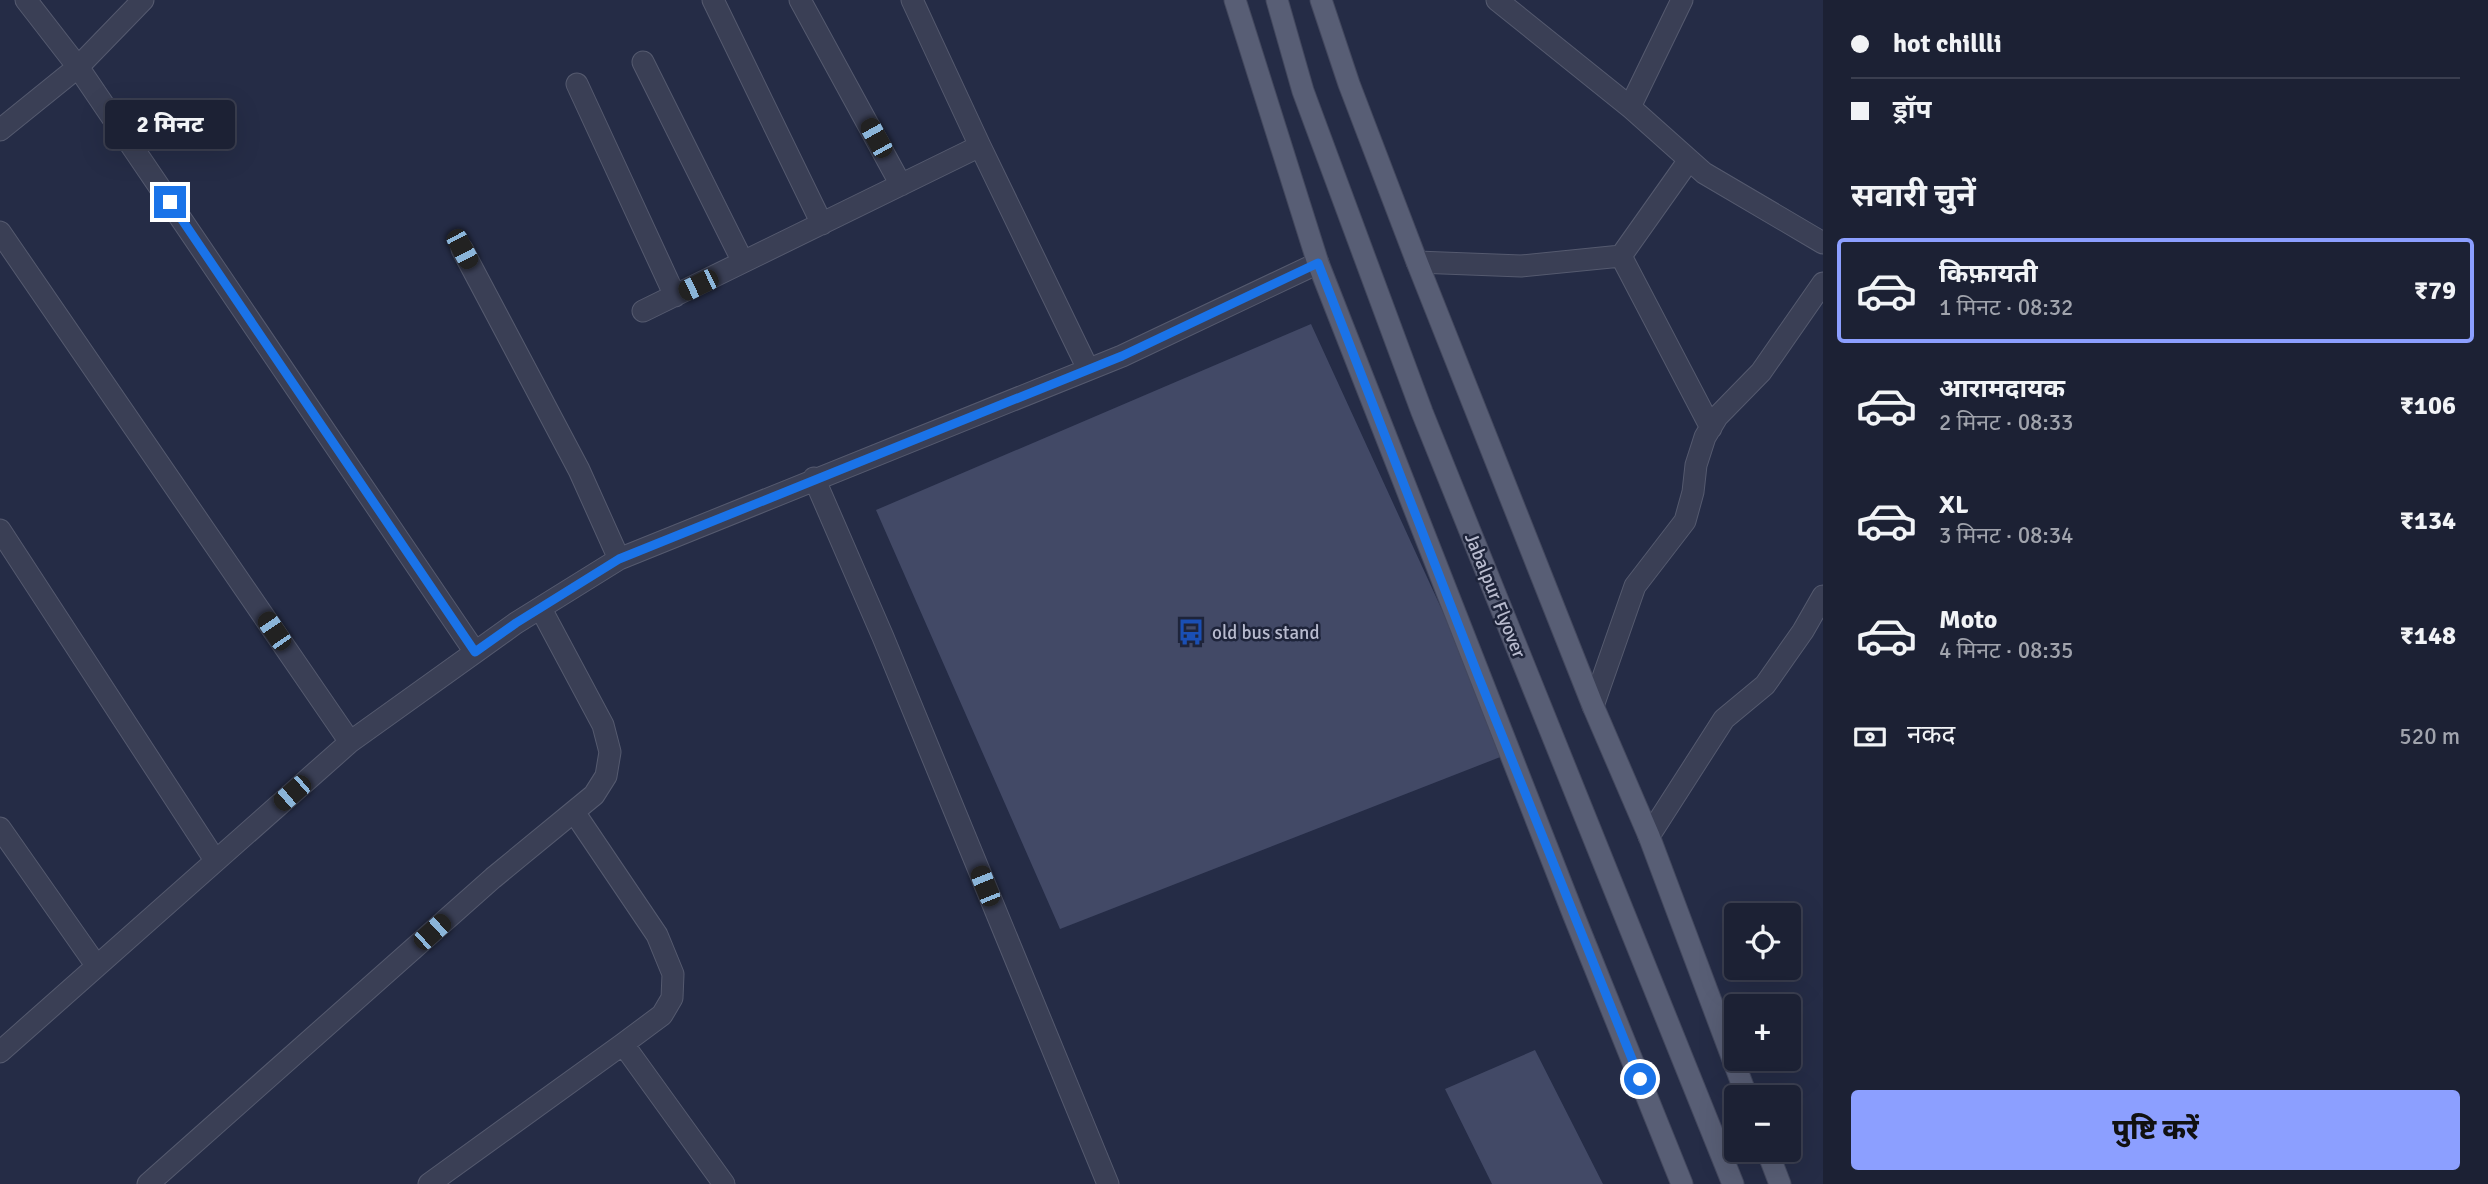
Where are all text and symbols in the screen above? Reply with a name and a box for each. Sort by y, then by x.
text: hot chillli [1893,28,2002,60]
text: ड्रॉप [1893,94,1931,126]
callout: 2 मिनट [105,100,235,150]
text: 2 मिनट [137,110,204,139]
car [857,115,896,161]
text: सवारी चुनें [1851,176,1976,215]
route end [154,186,186,218]
car [443,226,482,272]
text: किफ़ायती [1939,258,2038,290]
icon: car [1855,259,1918,322]
car [675,266,722,304]
text: ₹79 [2414,275,2456,307]
text: 1 मिनट · 08:32 [1939,293,2074,322]
text: आरामदायक [1939,373,2065,405]
icon: car [1855,374,1918,437]
text: ₹106 [2400,390,2456,422]
text: 2 मिनट · 08:33 [1939,408,2074,437]
icon: car [1855,489,1918,552]
text: XL [1939,489,1969,521]
text: ₹134 [2400,505,2456,537]
text: 3 मिनट · 08:34 [1939,521,2074,550]
street label: Jabalpur Flyover [1459,529,1531,662]
icon: car [1855,604,1918,667]
text: Moto [1939,604,1997,636]
car [254,608,295,654]
bus stop icon: old bus stand [1176,617,1206,647]
text: ₹148 [2400,620,2456,652]
place label: old bus stand [1212,621,1320,645]
text: 4 मिनट · 08:35 [1939,636,2074,665]
icon: cash [1851,718,1889,756]
text: नकद [1907,719,1955,751]
text: 520 m [2399,722,2460,751]
car [270,771,315,815]
car [968,863,1003,909]
map controls [1724,903,1801,1162]
button: locate [1724,903,1801,980]
car [410,910,455,954]
button: + [1724,994,1801,1071]
route start [1624,1063,1656,1095]
button: − [1724,1085,1801,1162]
button: पुष्टि करें [1851,1090,2460,1170]

